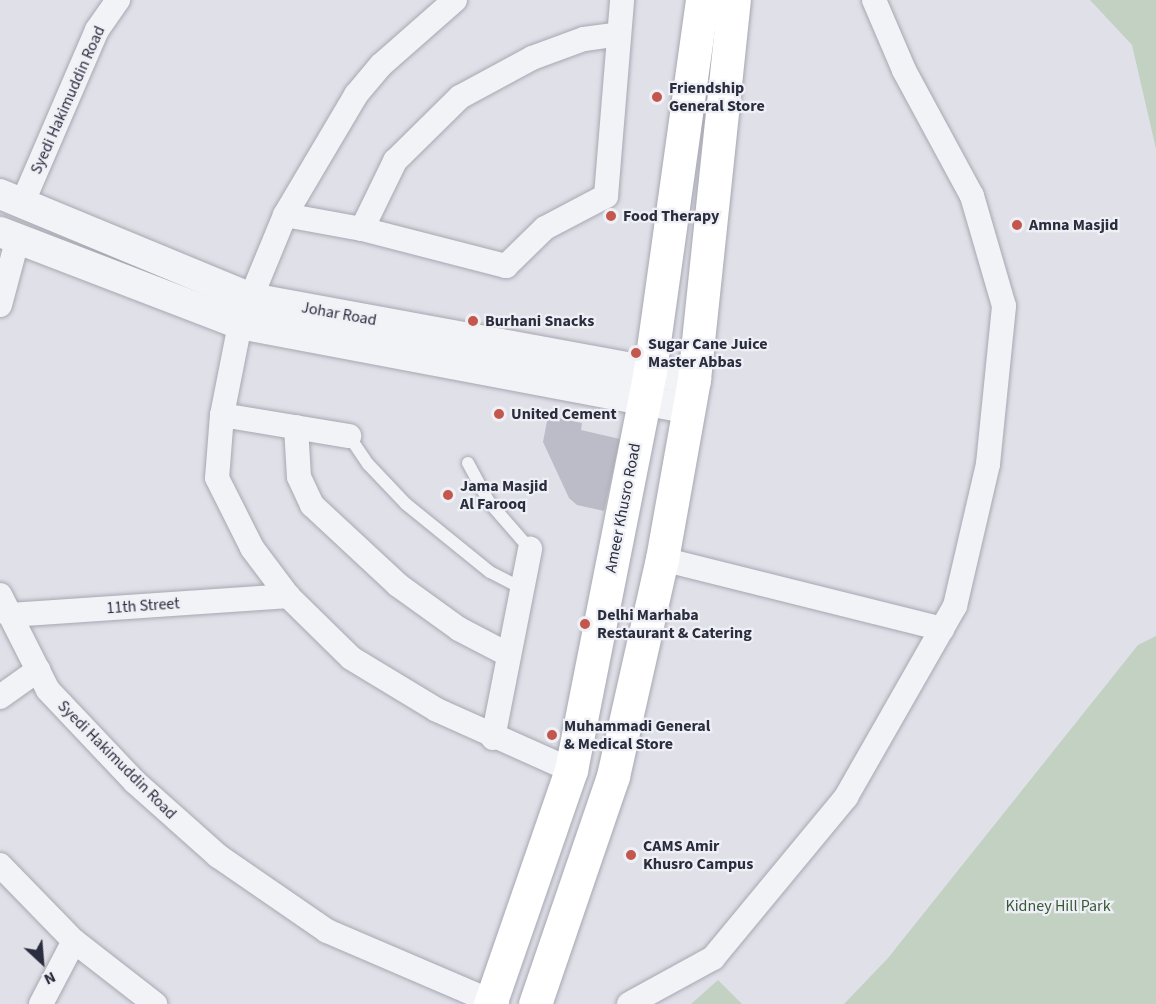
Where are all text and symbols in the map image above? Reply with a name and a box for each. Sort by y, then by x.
street label: Syedi Hakimuddin Road [27,23,109,177]
place label: Friendship General Store [669,78,765,116]
marker: Friendship General Store [650,90,664,104]
place label: Food Therapy [623,206,719,226]
marker: Food Therapy [604,209,618,223]
place label: Amna Masjid [1029,215,1118,235]
marker: Amna Masjid [1010,218,1024,232]
street label: Johar Road [300,298,378,330]
place label: Burhani Snacks [485,311,594,331]
marker: Burhani Snacks [466,314,480,328]
place label: Sugar Cane Juice Master Abbas [648,334,768,372]
marker: Sugar Cane Juice Master Abbas [629,346,643,360]
place label: United Cement [511,404,617,424]
marker: United Cement [492,407,506,421]
street label: Ameer Khusro Road [601,442,645,574]
place label: Jama Masjid Al Farooq [460,476,548,514]
marker: Jama Masjid Al Farooq [441,488,455,502]
street label: 11th Street [106,594,180,618]
place label: Delhi Marhaba Restaurant & Catering [597,605,752,643]
marker: Delhi Marhaba Restaurant & Catering [578,617,592,631]
street label: Syedi Hakimuddin Road [54,697,180,823]
place label: Muhammadi General & Medical Store [564,716,710,754]
marker: Muhammadi General & Medical Store [545,728,559,742]
place label: CAMS Amir Khusro Campus [643,836,753,874]
marker: CAMS Amir Khusro Campus [624,848,638,862]
park label: Kidney Hill Park [1005,896,1111,916]
north arrow [12,932,72,992]
text: N [40,966,60,990]

